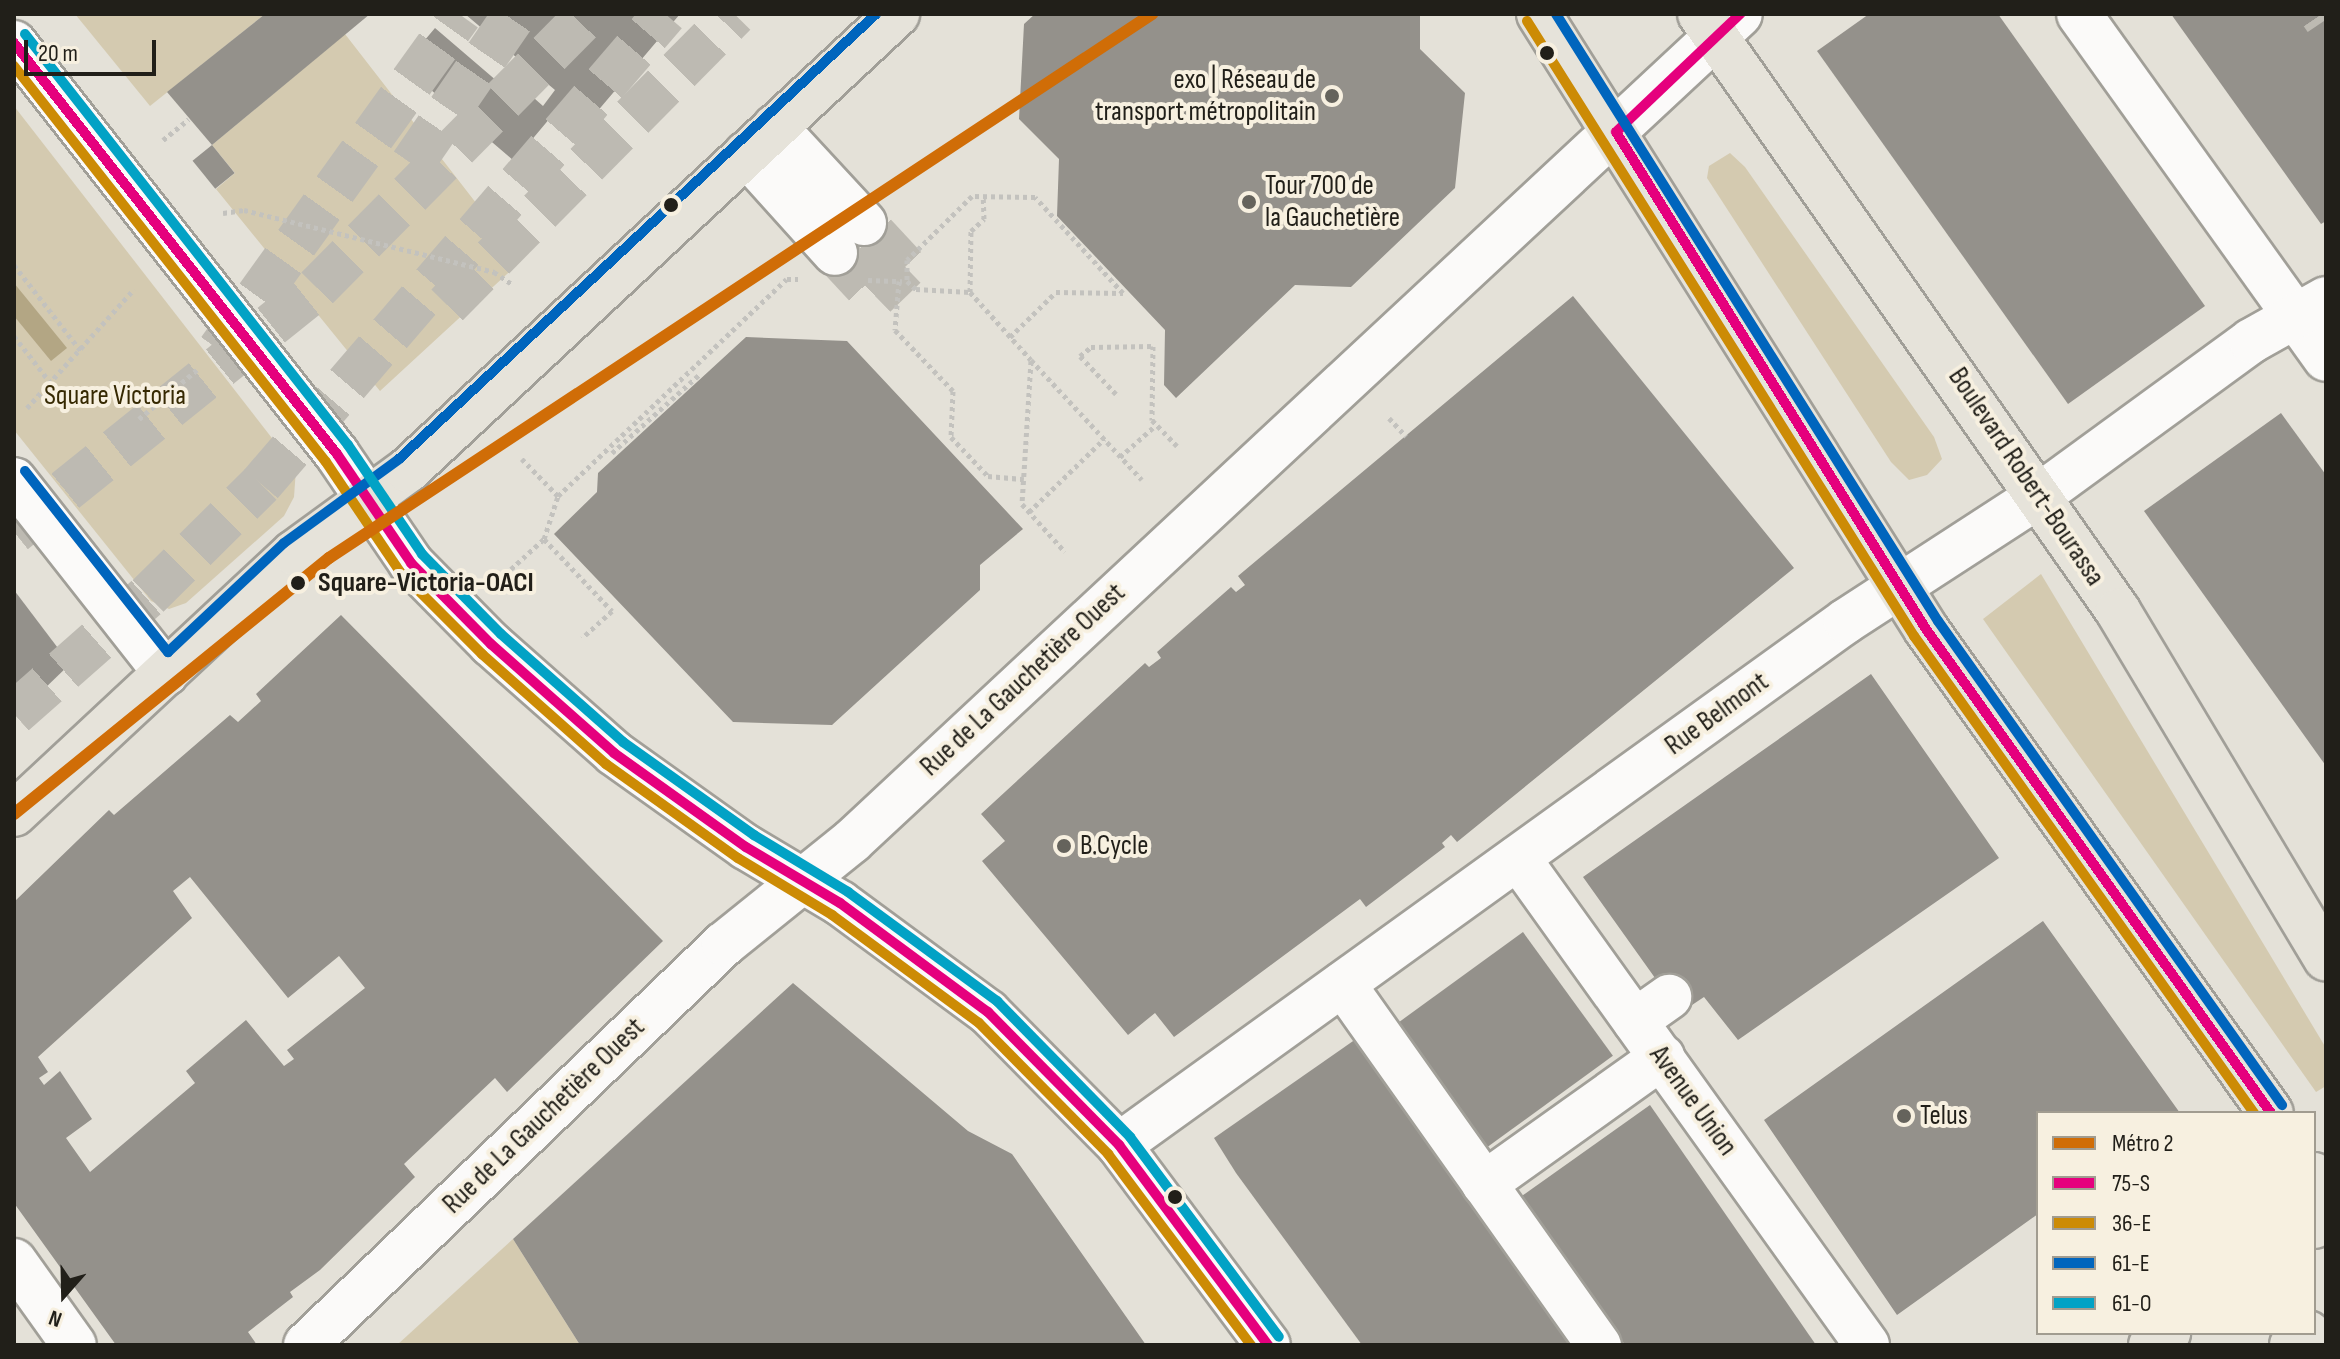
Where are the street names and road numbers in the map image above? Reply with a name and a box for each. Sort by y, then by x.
street label: Boulevard Robert-Bourassa [1941,362,2111,592]
street label: Rue de La Gauchetière Ouest [914,576,1132,784]
street label: Rue Belmont [1659,665,1775,763]
street label: Rue de La Gauchetière Ouest [436,1011,652,1221]
street label: Avenue Union [1642,1040,1744,1162]

